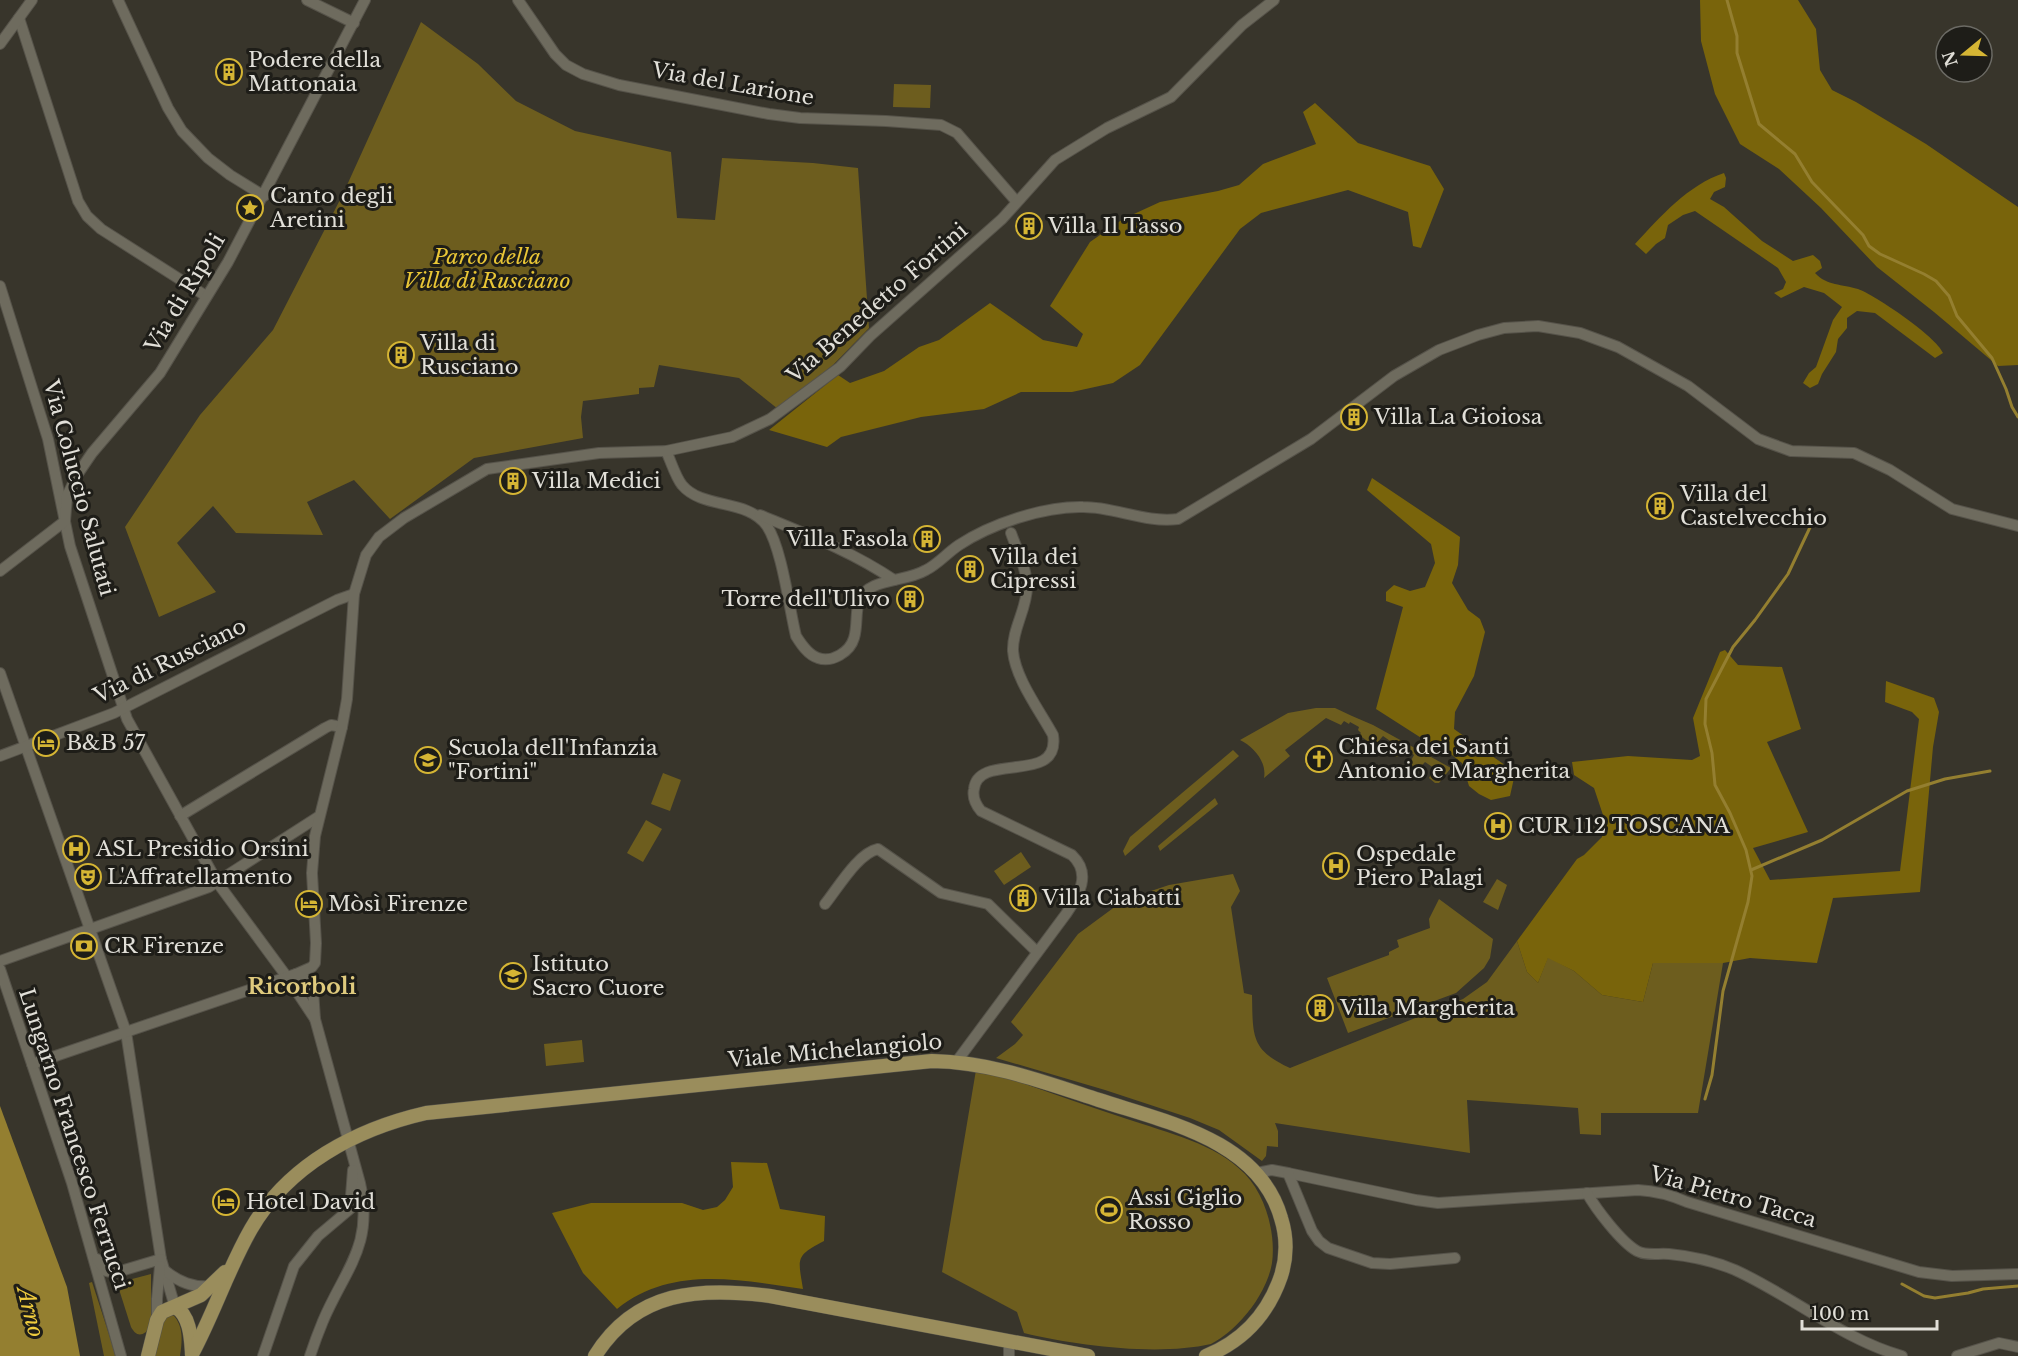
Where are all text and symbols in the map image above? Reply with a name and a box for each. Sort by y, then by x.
north arrow [1934,24,1994,84]
place label: Podere della Mattonaia [248,47,381,97]
text: N [1938,49,1962,69]
building icon: Podere della Mattonaia [214,57,244,87]
street label: Via del Larione [649,57,816,111]
place label: Canto degli Aretini [269,183,393,233]
place icon: Canto degli Aretini [235,193,265,223]
building icon: Villa Il Tasso [1014,211,1044,241]
place label: Villa Il Tasso [1047,213,1183,239]
street label: Via Benedetto Fortini [781,217,973,389]
street label: Via di Ripoli [139,229,231,358]
park label: Parco della Villa di Rusciano [404,244,570,294]
place label: Villa di Rusciano [419,330,518,380]
building icon: Villa di Rusciano [386,340,416,370]
street label: Via Coluccio Salutati [37,376,120,599]
building icon: Villa La Gioiosa [1339,402,1369,432]
place label: Villa La Gioiosa [1373,404,1543,430]
building icon: Villa Medici [498,466,528,496]
place label: Villa Medici [531,468,661,494]
place label: Villa del Castelvecchio [1679,481,1827,531]
building icon: Villa del Castelvecchio [1645,491,1675,521]
building icon: Villa Fasola [912,524,942,554]
place label: Villa Fasola [786,526,908,552]
place label: Villa dei Cipressi [989,544,1078,594]
building icon: Villa dei Cipressi [955,554,985,584]
building icon: Torre dell'Ulivo [895,584,925,614]
place label: Torre dell'Ulivo [721,586,890,612]
street label: Via di Rusciano [89,613,251,710]
hotel icon: B&B 57 [31,728,61,758]
place label: B&B 57 [66,730,146,756]
place label: Chiesa dei Santi Antonio e Margherita [1337,734,1571,784]
place label: Scuola dell'Infanzia "Fortini" [448,735,658,785]
church icon: Chiesa dei Santi Antonio e Margherita [1304,744,1334,774]
school or university icon: Scuola dell'Infanzia "Fortini" [413,745,443,775]
hospital icon: CUR 112 TOSCANA [1483,811,1513,841]
place label: CUR 112 TOSCANA [1518,813,1731,839]
hospital icon: ASL Presidio Orsini [61,834,91,864]
place label: ASL Presidio Orsini [95,836,309,862]
place label: Ospedale Piero Palagi [1356,841,1483,891]
hospital icon: Ospedale Piero Palagi [1321,851,1351,881]
theatre icon: L'Affratellamento [73,862,103,892]
place label: L'Affratellamento [107,864,293,890]
building icon: Villa Ciabatti [1008,883,1038,913]
place label: Villa Ciabatti [1041,885,1181,911]
hotel icon: Mòsì Firenze [294,889,324,919]
place label: Mòsì Firenze [328,891,468,917]
bank icon: CR Firenze [69,931,99,961]
place label: CR Firenze [104,933,224,959]
place label: Istituto Sacro Cuore [532,951,664,1001]
school or university icon: Istituto Sacro Cuore [498,961,528,991]
district label: Ricorboli [248,973,356,1000]
street label: Lungarno Francesco Ferrucci [13,985,135,1293]
building icon: Villa Margherita [1305,993,1335,1023]
place label: Villa Margherita [1339,995,1515,1021]
street label: Viale Michelangiolo [726,1029,943,1073]
street label: Via Pietro Tacca [1646,1161,1819,1233]
place label: Assi Giglio Rosso [1127,1185,1242,1235]
hotel icon: Hotel David [211,1187,241,1217]
place label: Hotel David [246,1189,375,1215]
sports icon: Assi Giglio Rosso [1094,1195,1124,1225]
water label: Arno [10,1281,50,1340]
scale bar [1802,1293,1937,1331]
text: 100 m [1811,1303,1869,1325]

